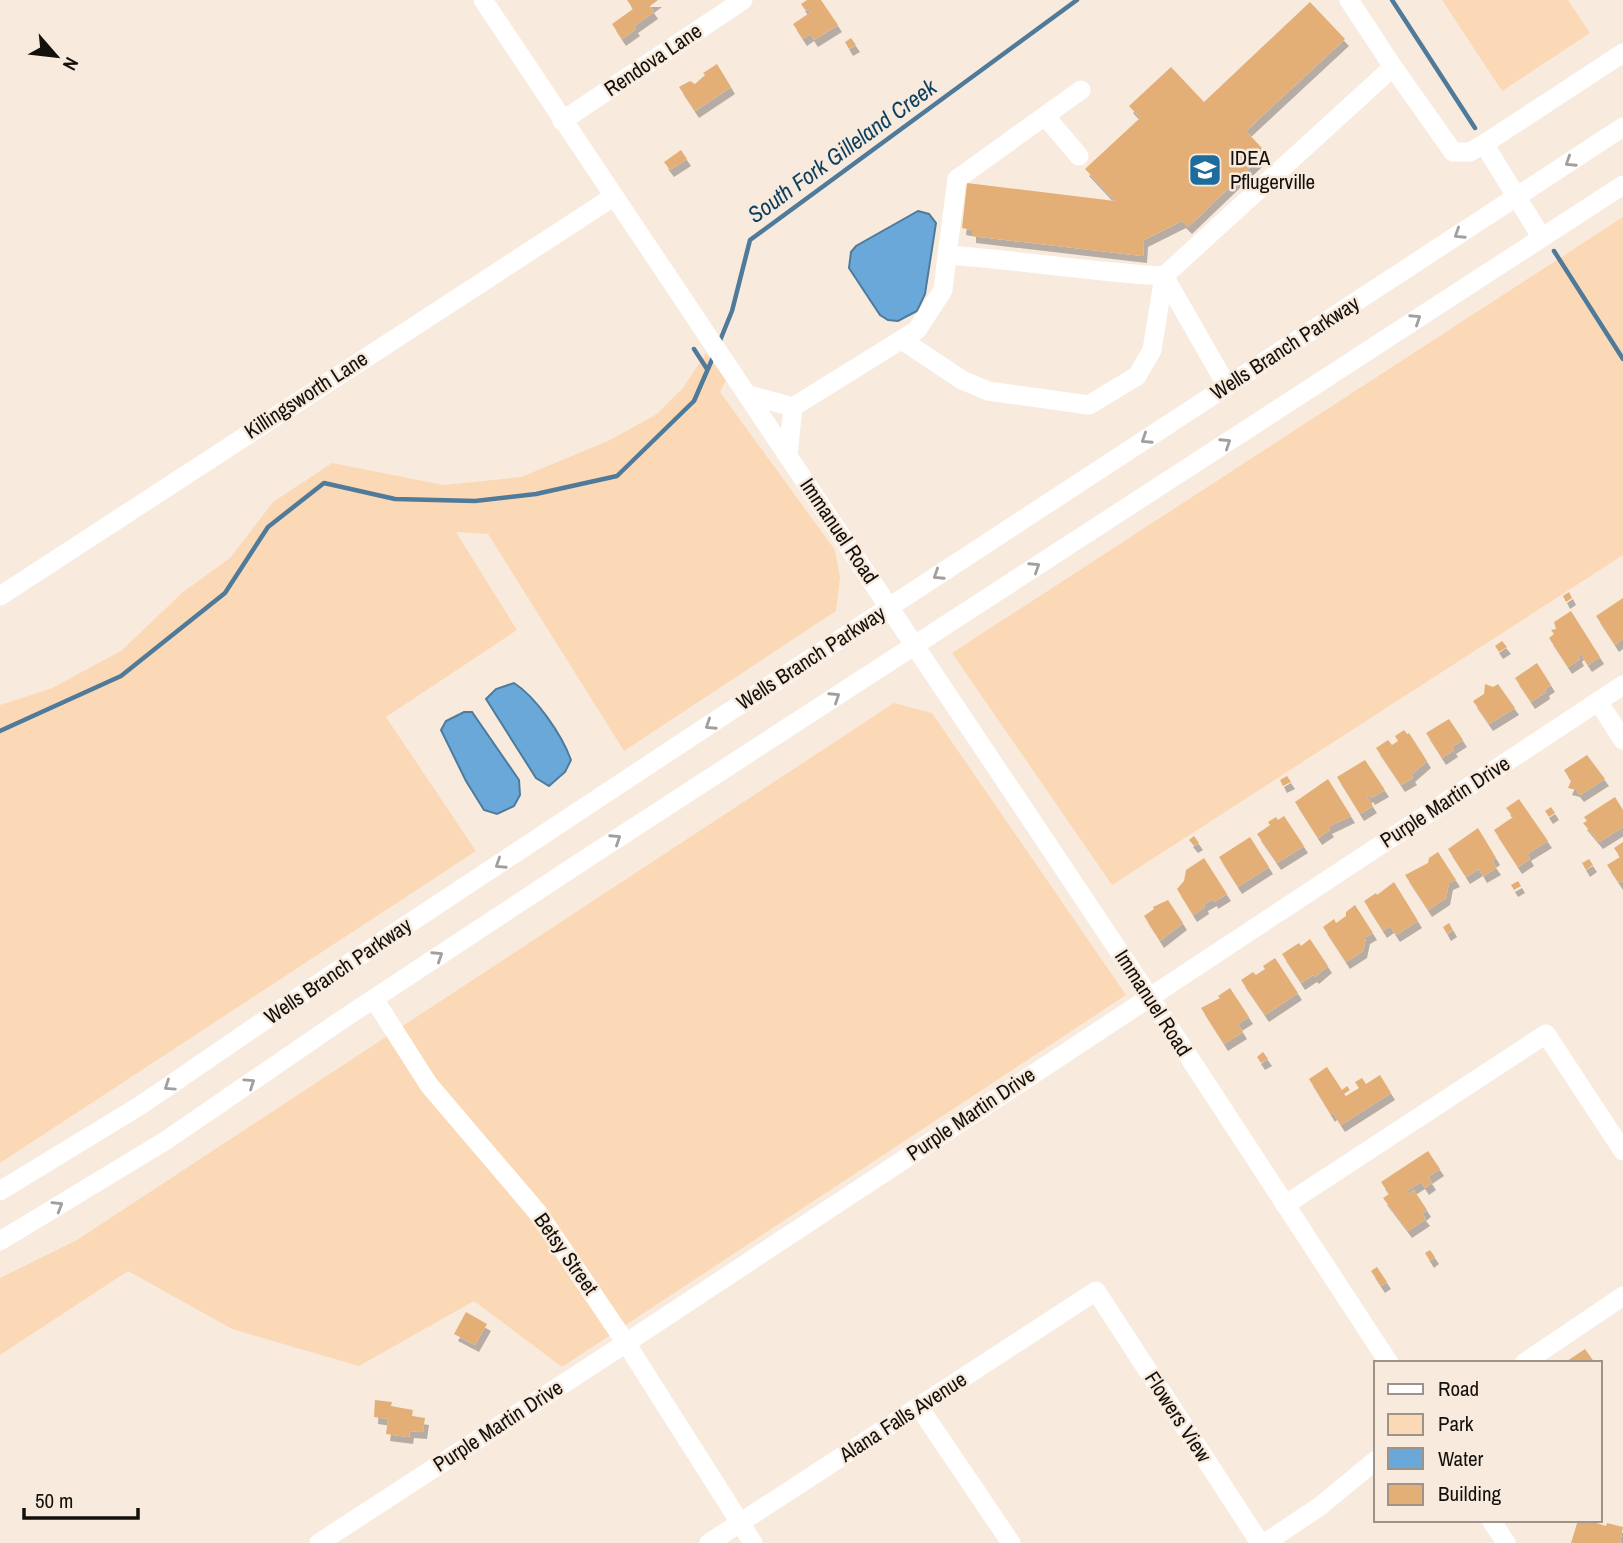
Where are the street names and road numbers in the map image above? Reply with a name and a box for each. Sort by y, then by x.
street label: Rendova Lane [598,16,707,103]
street label: Wells Branch Parkway [1205,288,1365,407]
street label: Killingsworth Lane [238,344,373,445]
street label: Immanuel Road [793,472,885,589]
street label: Wells Branch Parkway [731,598,891,717]
street label: Purple Martin Drive [1374,749,1515,854]
street label: Wells Branch Parkway [258,910,417,1031]
street label: Immanuel Road [1108,944,1199,1062]
street label: Purple Martin Drive [901,1060,1041,1167]
street label: Betsy Street [528,1207,605,1301]
street label: Alana Falls Avenue [833,1365,972,1469]
street label: Flowers View [1138,1366,1219,1468]
street label: Purple Martin Drive [427,1373,568,1478]

